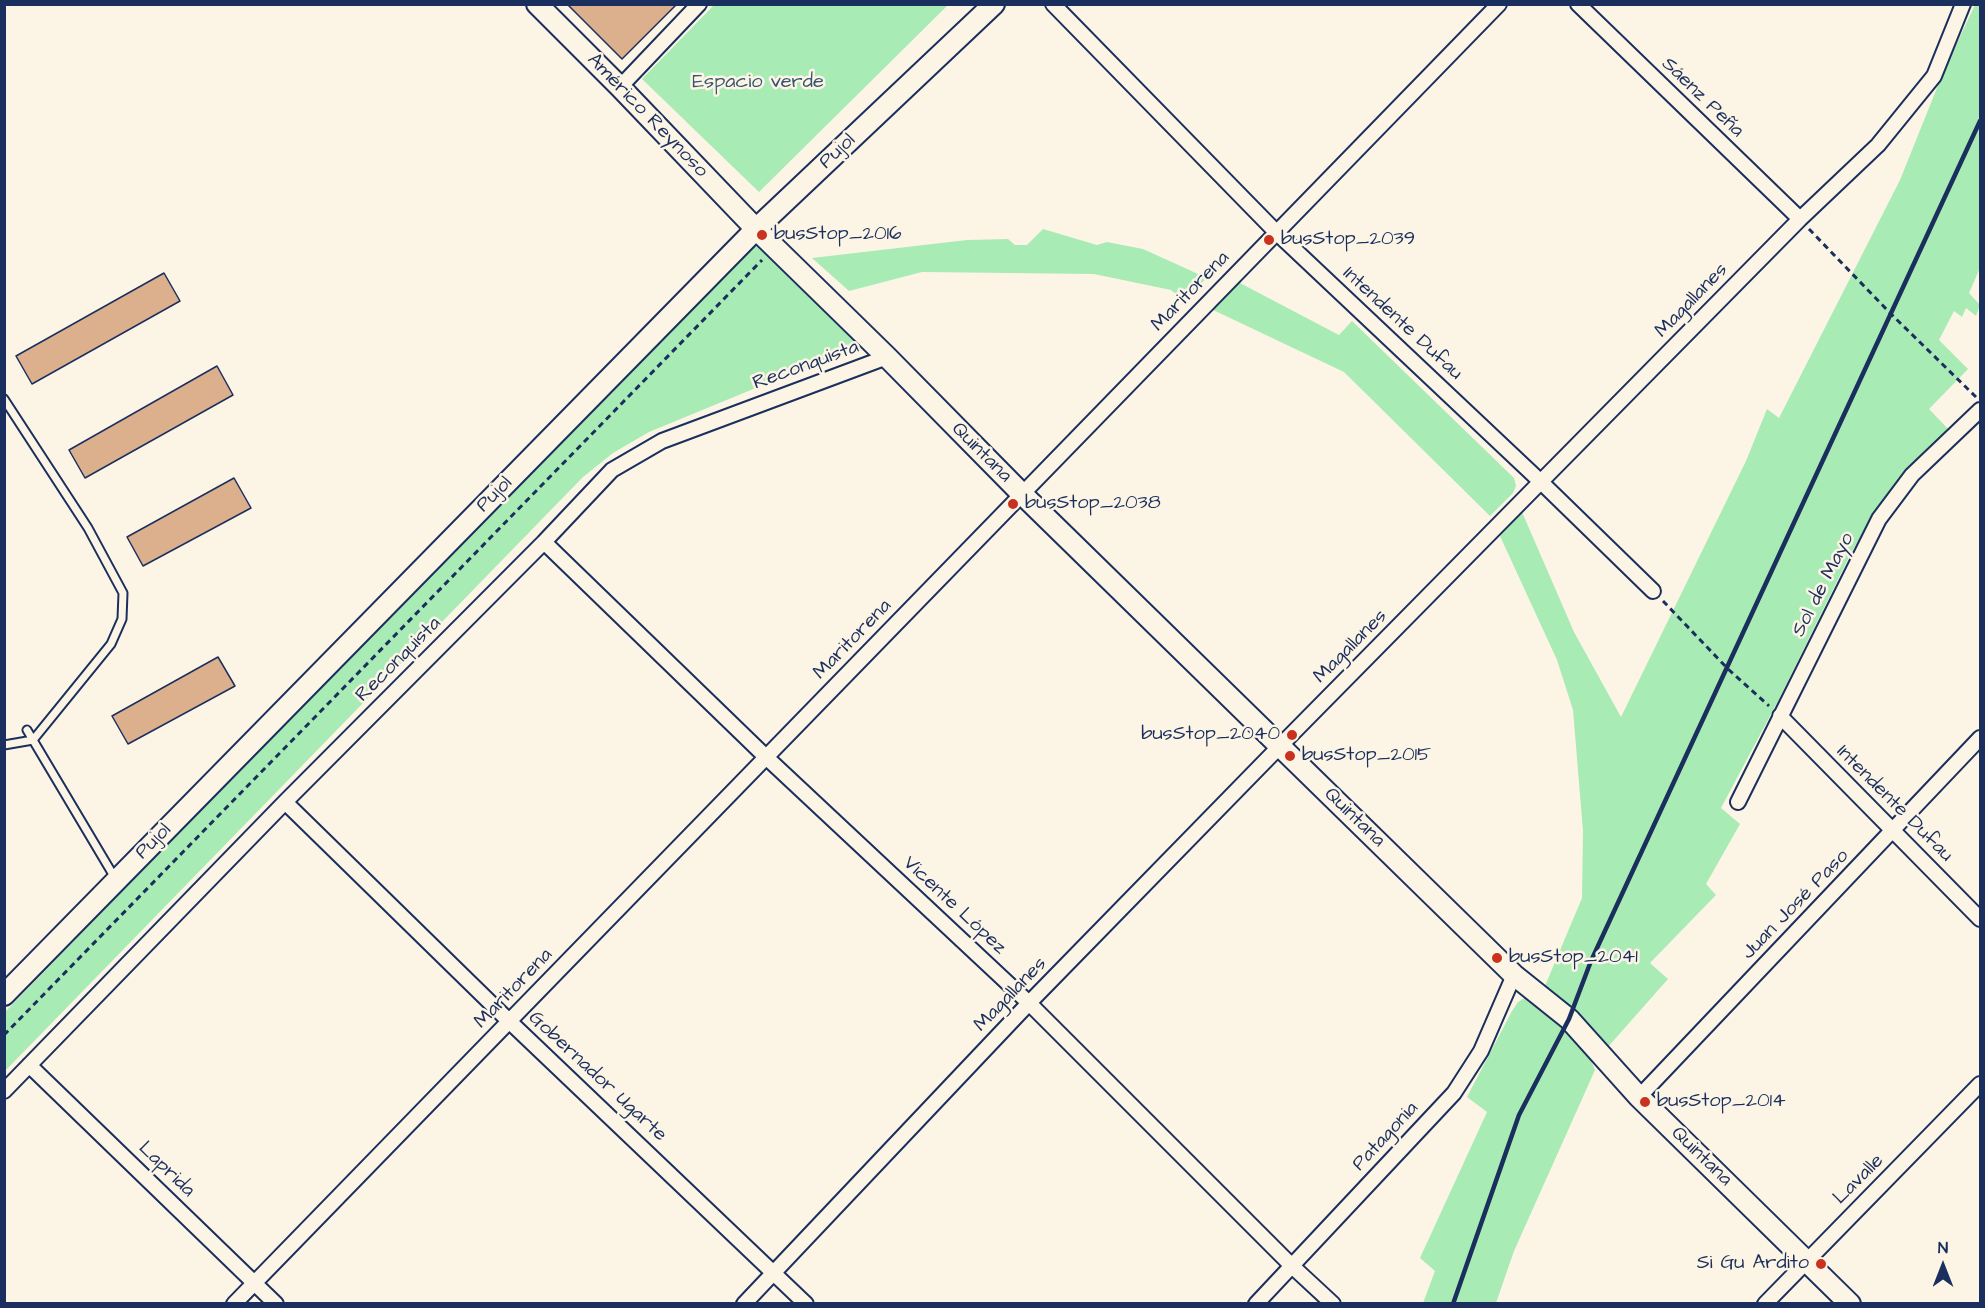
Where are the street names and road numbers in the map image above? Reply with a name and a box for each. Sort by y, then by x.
street label: Américo Reynoso [581,49,713,183]
street label: Sáenz Peña [1656,53,1748,143]
street label: Pujol [815,129,861,175]
street label: Maritorena [1147,247,1235,337]
street label: Magallanes [1651,259,1733,343]
street label: Intendente Dufau [1337,262,1467,386]
street label: Reconquista [750,336,862,396]
street label: Quintana [946,418,1016,488]
street label: Pujol [472,472,518,518]
street label: Sol de Mayo [1788,529,1860,641]
street label: Maritorena [809,595,897,685]
street label: Magallanes [1309,605,1393,689]
street label: Reconquista [351,612,447,708]
street label: Intendente Dufau [1831,741,1957,867]
street label: Quintana [1318,783,1390,853]
street label: Pujol [131,819,177,865]
street label: Juan José Paso [1737,845,1855,965]
street label: Vicente López [897,852,1011,960]
street label: Maritorena [470,944,558,1034]
street label: Magallanes [970,953,1052,1037]
street label: Gobernador Ugarte [523,1007,671,1147]
street label: Patagonia [1348,1097,1424,1177]
street label: Quintana [1665,1122,1737,1192]
street label: Laprida [133,1137,199,1203]
street label: Lavalle [1829,1150,1889,1210]

